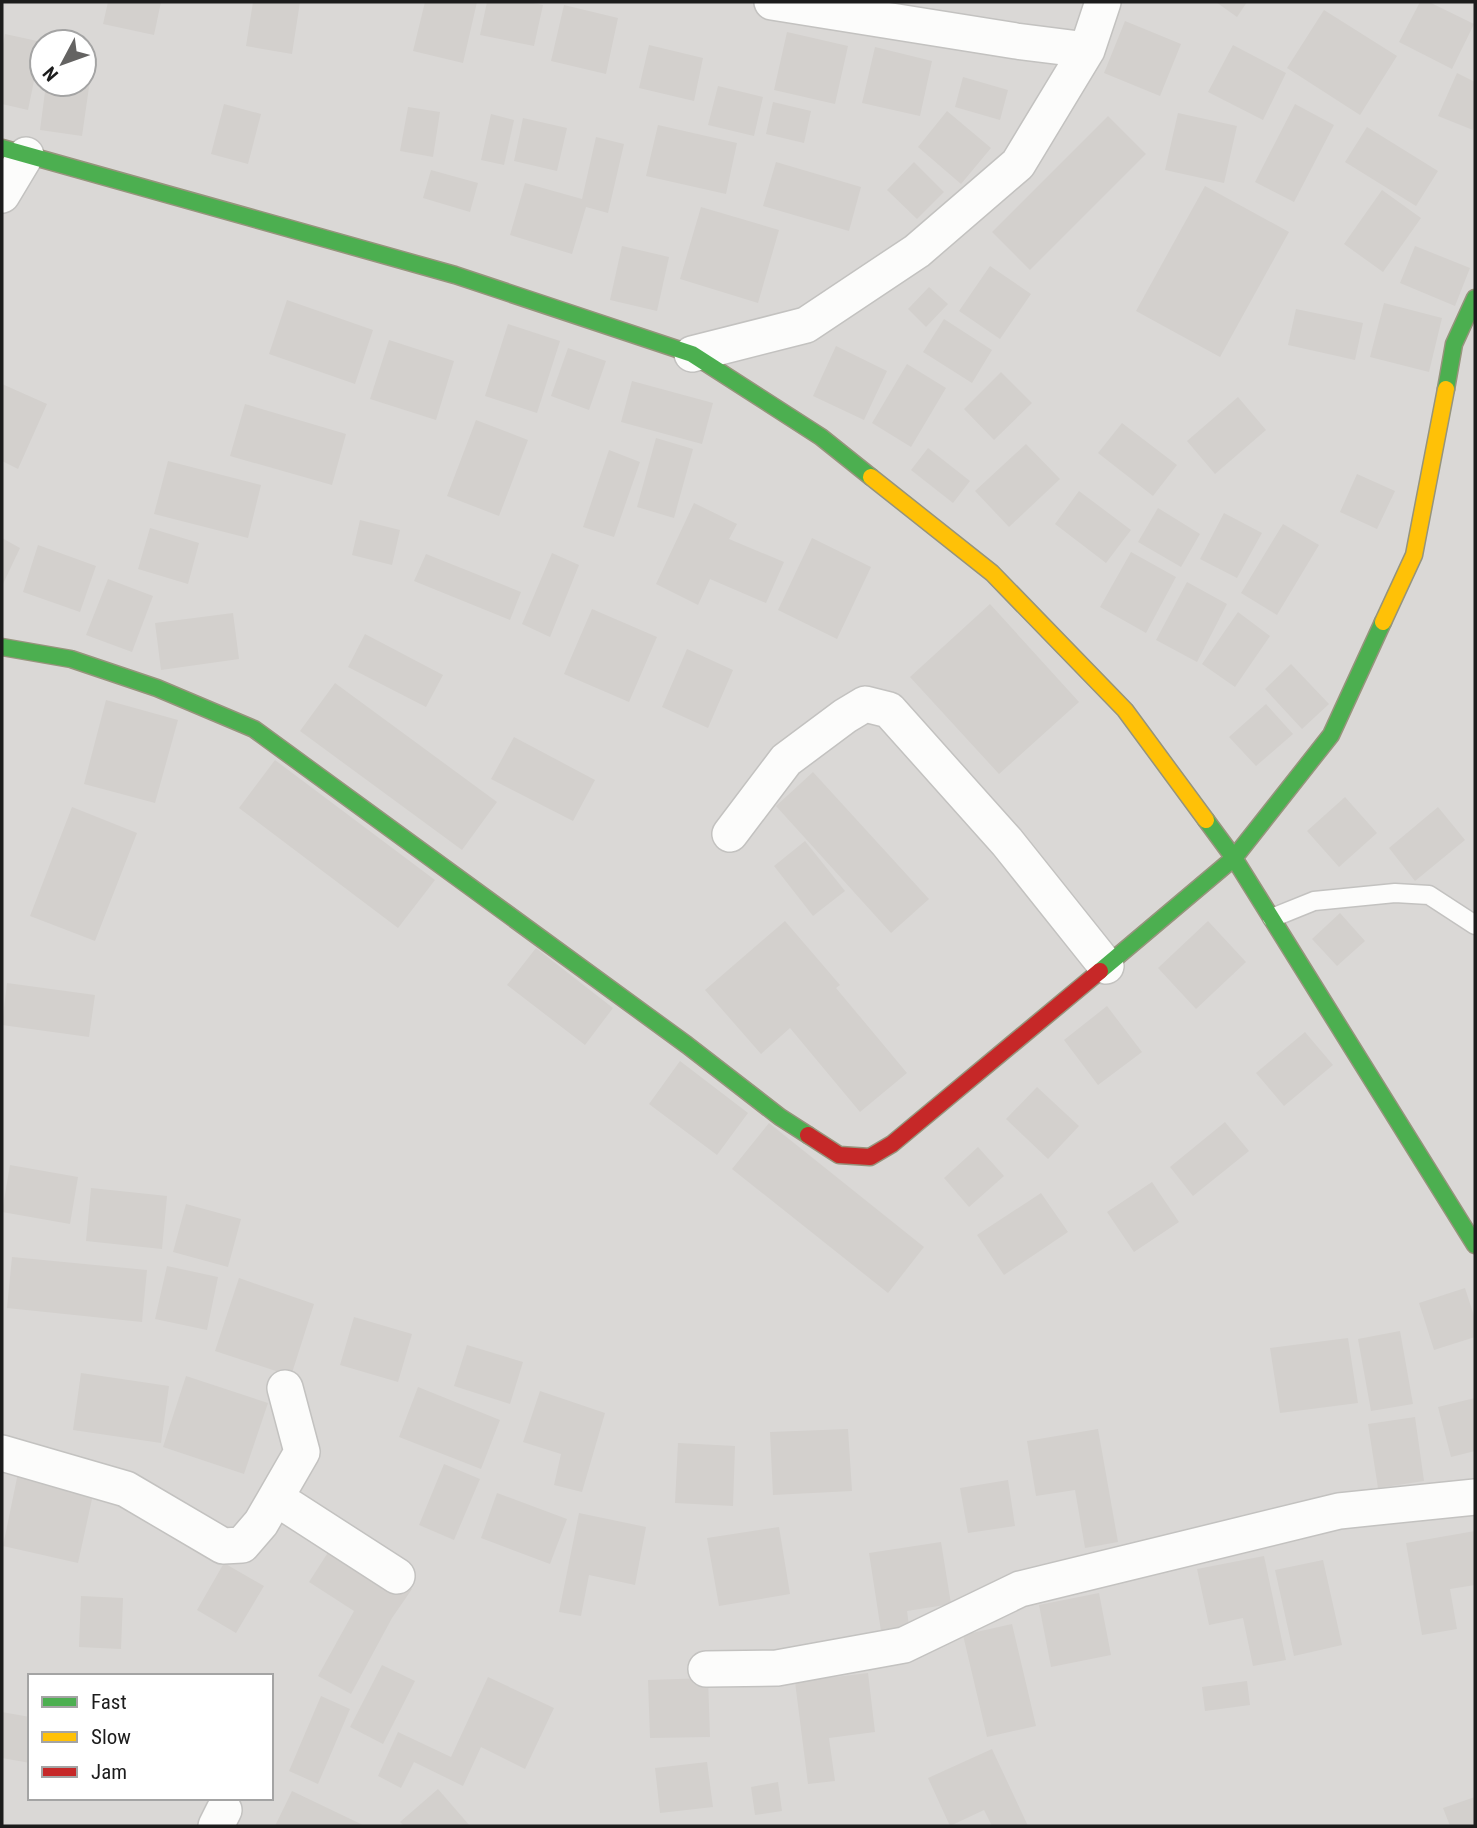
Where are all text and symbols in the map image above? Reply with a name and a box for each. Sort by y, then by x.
north arrow [28,28,98,98]
text: N [38,62,63,86]
legend [28,1674,273,1800]
text: Fast [91,1690,127,1714]
text: Slow [91,1725,131,1749]
text: Jam [91,1760,127,1784]

